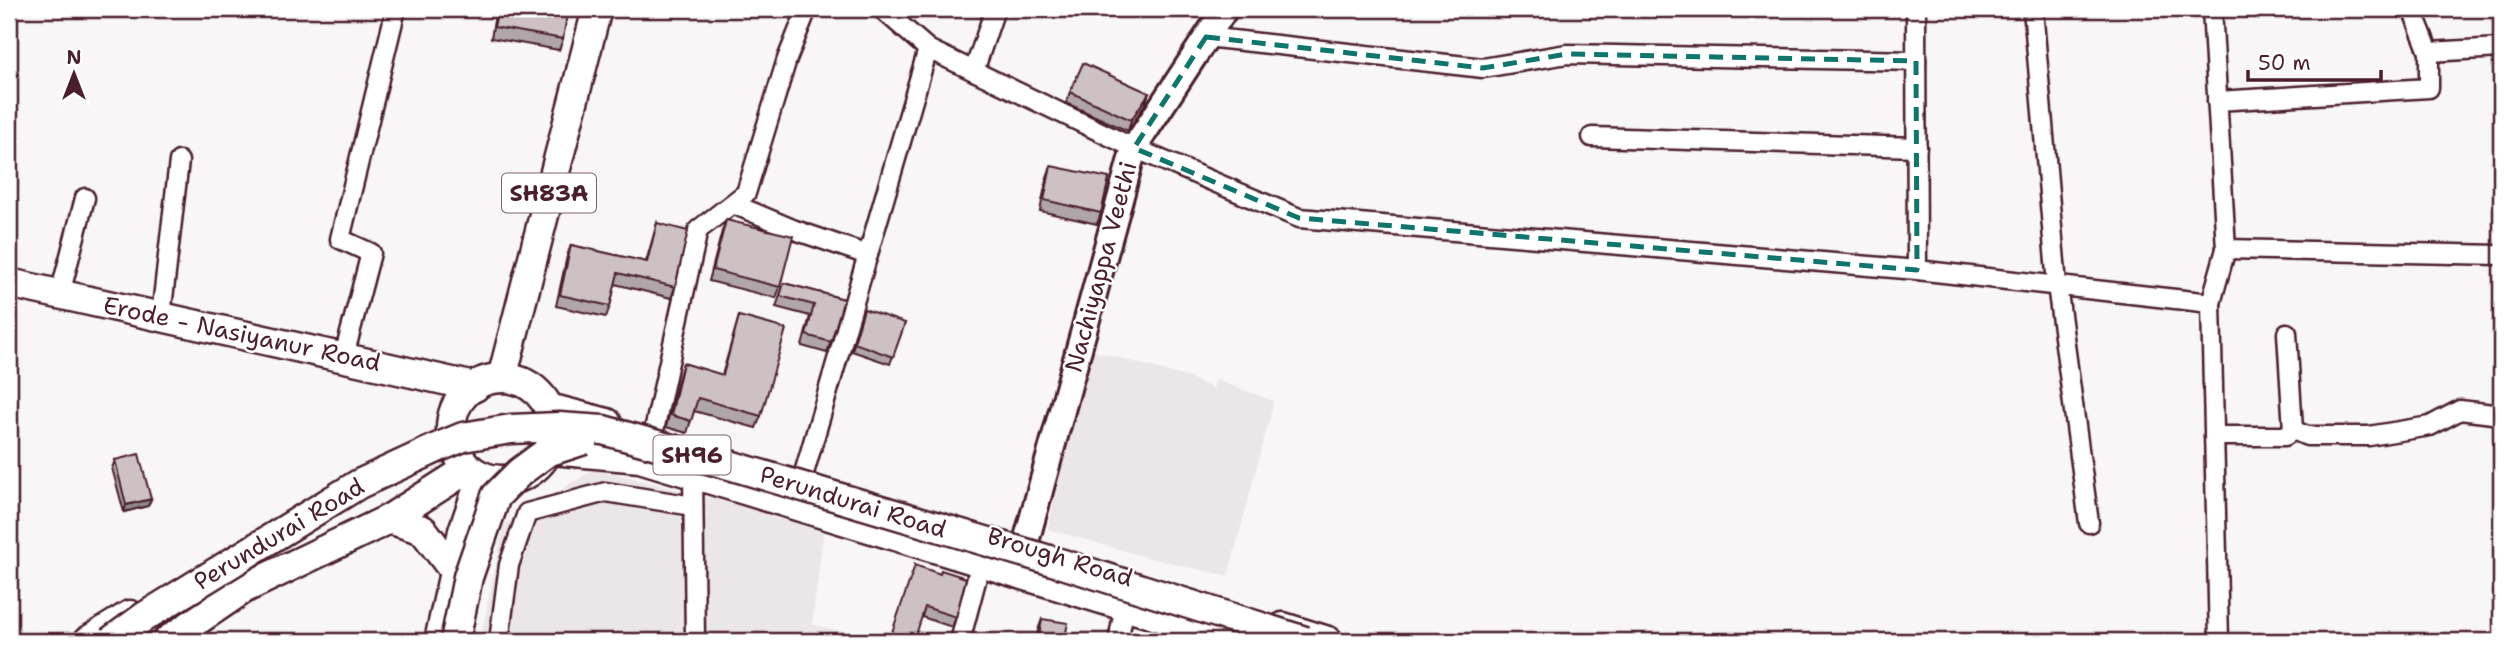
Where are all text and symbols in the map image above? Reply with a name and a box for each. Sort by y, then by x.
north arrow [38,38,108,108]
scale bar [2248,38,2380,82]
text: N [66,45,82,70]
text: 50 m [2258,49,2311,77]
street label: Nachiyappa Veethi [1057,158,1145,376]
road number: SH83A [502,174,596,212]
street label: Erode - Nasiyanur Road [100,289,384,379]
road number: SH96 [654,436,730,475]
street label: Perundurai Road [756,458,950,546]
street label: Perundurai Road [188,470,370,598]
street label: Brough Road [983,520,1137,594]

